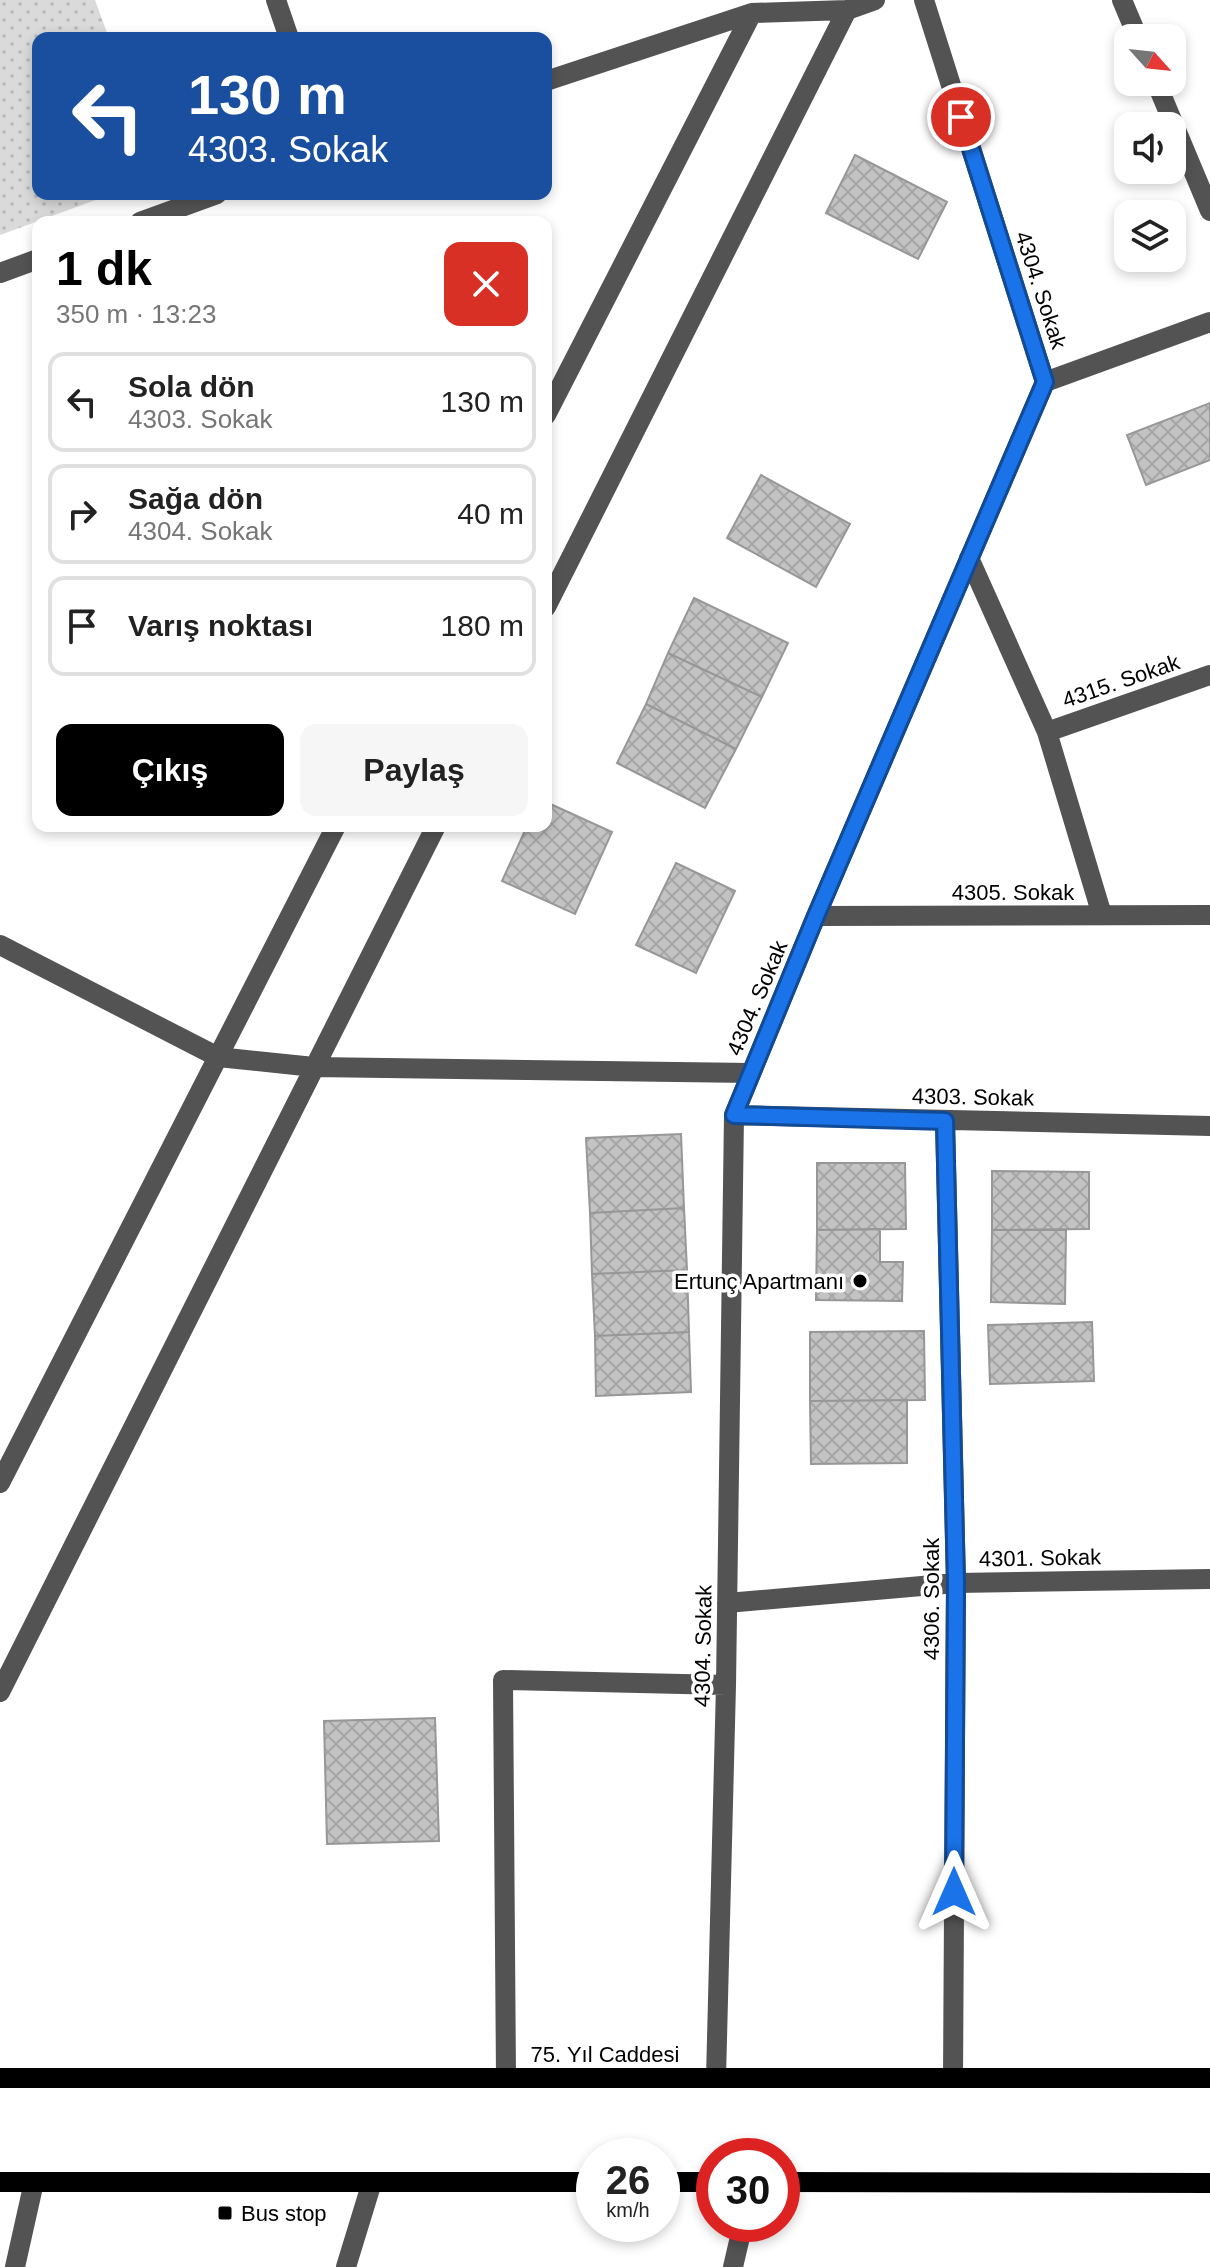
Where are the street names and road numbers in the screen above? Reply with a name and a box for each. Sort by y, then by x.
street label: 4304. Sokak [1010,228,1072,353]
street label: 4315. Sokak [1059,649,1184,713]
street label: 4305. Sokak [952,880,1075,905]
street label: 4304. Sokak [722,936,793,1059]
street label: 4303. Sokak [912,1083,1035,1111]
street label: 4306. Sokak [919,1537,944,1660]
street label: 4301. Sokak [979,1544,1102,1572]
street label: 4304. Sokak [689,1584,717,1707]
street label: 75. Yıl Caddesi [531,2042,679,2067]

